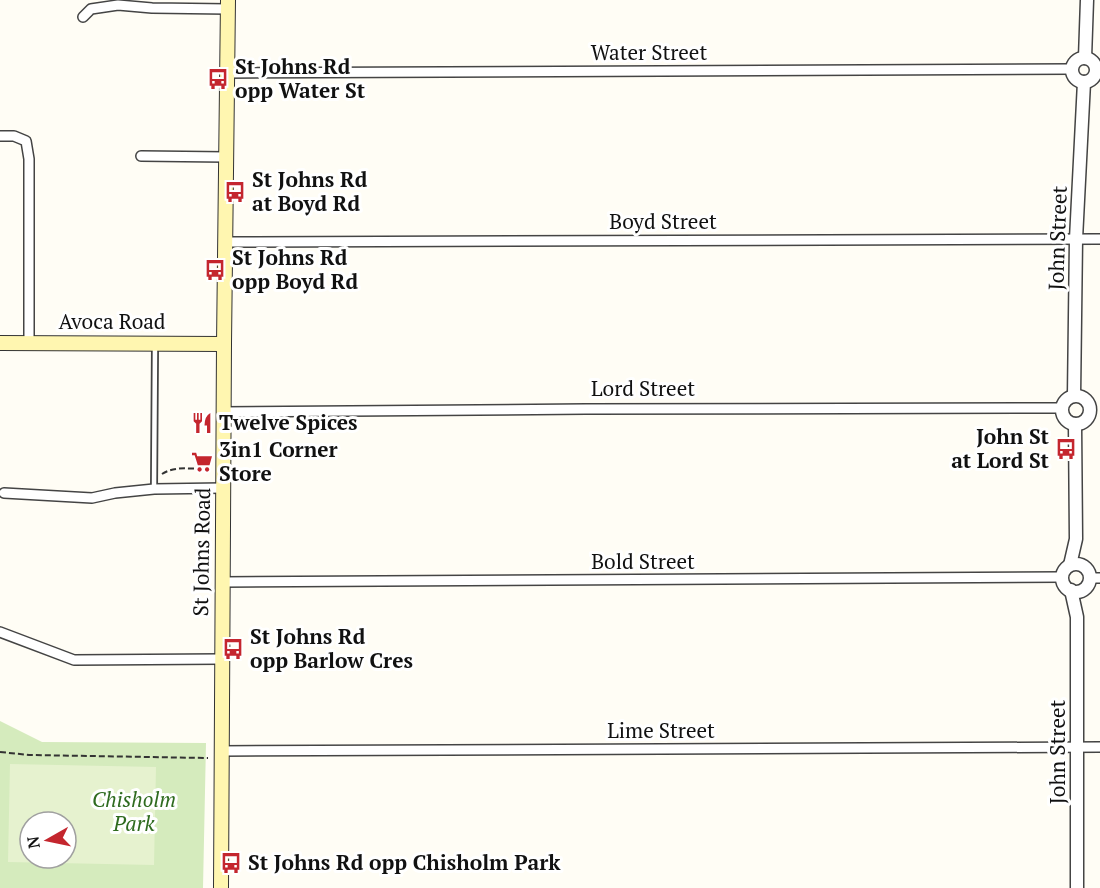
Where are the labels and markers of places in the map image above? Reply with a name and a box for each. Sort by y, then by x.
place label: St Johns Rd opp Water St [235,52,366,104]
bus stop icon: St Johns Rd opp Water St [206,67,230,91]
place label: St Johns Rd at Boyd Rd [252,165,368,217]
bus stop icon: St Johns Rd at Boyd Rd [223,180,247,204]
place label: St Johns Rd opp Boyd Rd [232,243,358,295]
bus stop icon: St Johns Rd opp Boyd Rd [203,258,227,282]
place label: Twelve Spices [219,408,358,436]
restaurant icon: Twelve Spices [190,411,214,435]
place label: John St at Lord St [951,422,1050,474]
place label: 3in1 Corner Store [219,435,338,487]
bus stop icon: John St at Lord St [1054,437,1078,461]
supermarket icon: 3in1 Corner Store [190,450,214,474]
place label: St Johns Rd opp Barlow Cres [250,622,413,674]
bus stop icon: St Johns Rd opp Barlow Cres [221,637,245,661]
place label: St Johns Rd opp Chisholm Park [248,848,561,876]
bus stop icon: St Johns Rd opp Chisholm Park [219,851,243,875]

